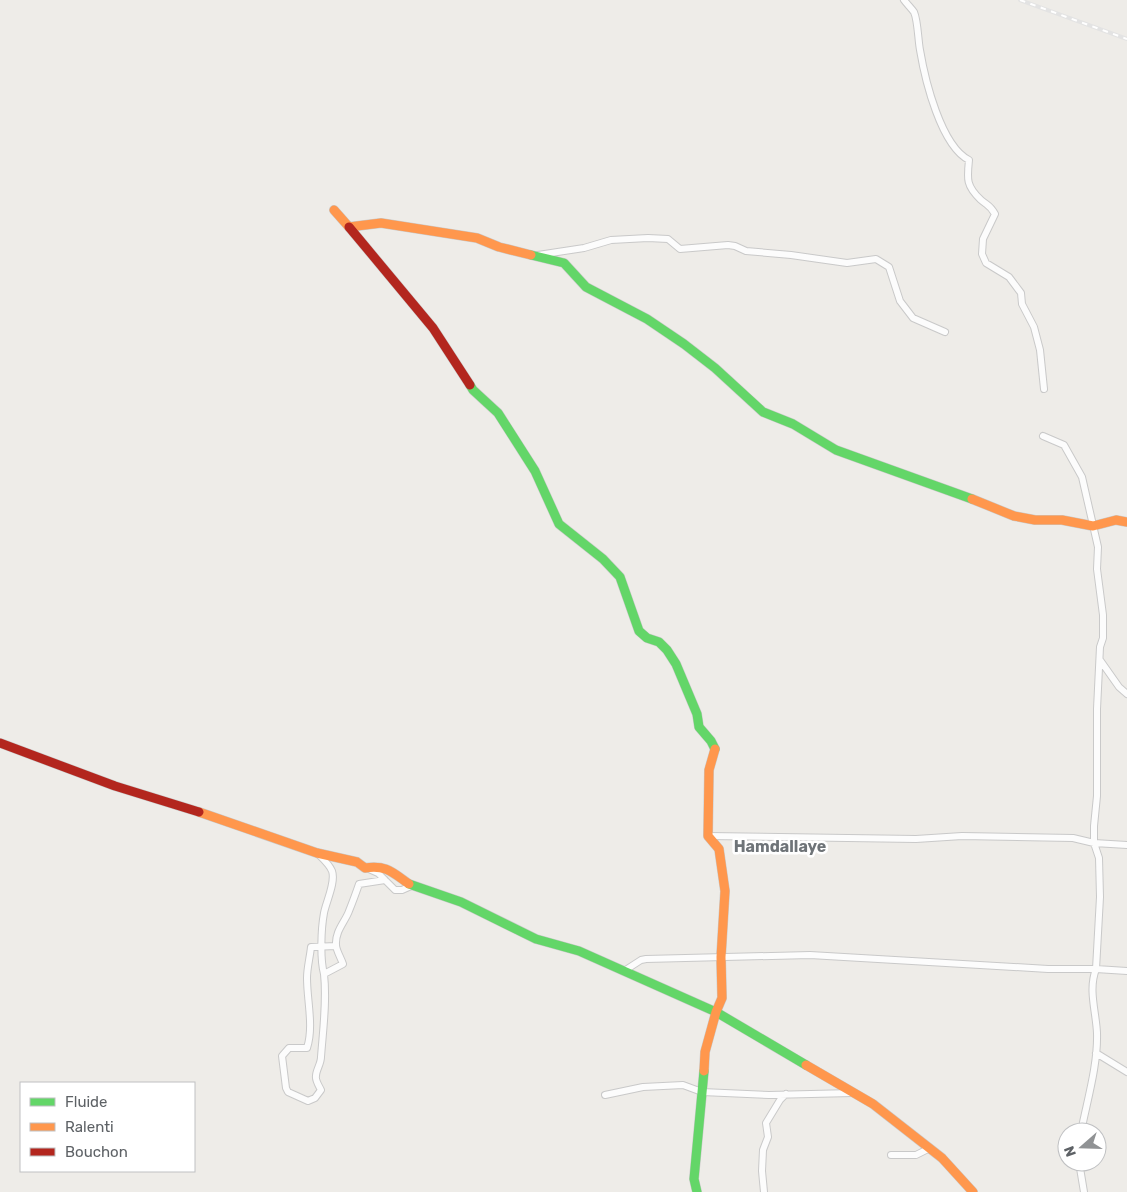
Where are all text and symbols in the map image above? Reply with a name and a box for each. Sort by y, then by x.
district label: Hamdallaye [734,837,826,856]
legend [20,1082,195,1172]
text: Fluide [65,1093,107,1111]
text: Ralenti [65,1118,114,1136]
north arrow [1057,1122,1107,1172]
text: Bouchon [65,1143,128,1161]
text: N [1061,1144,1080,1159]

